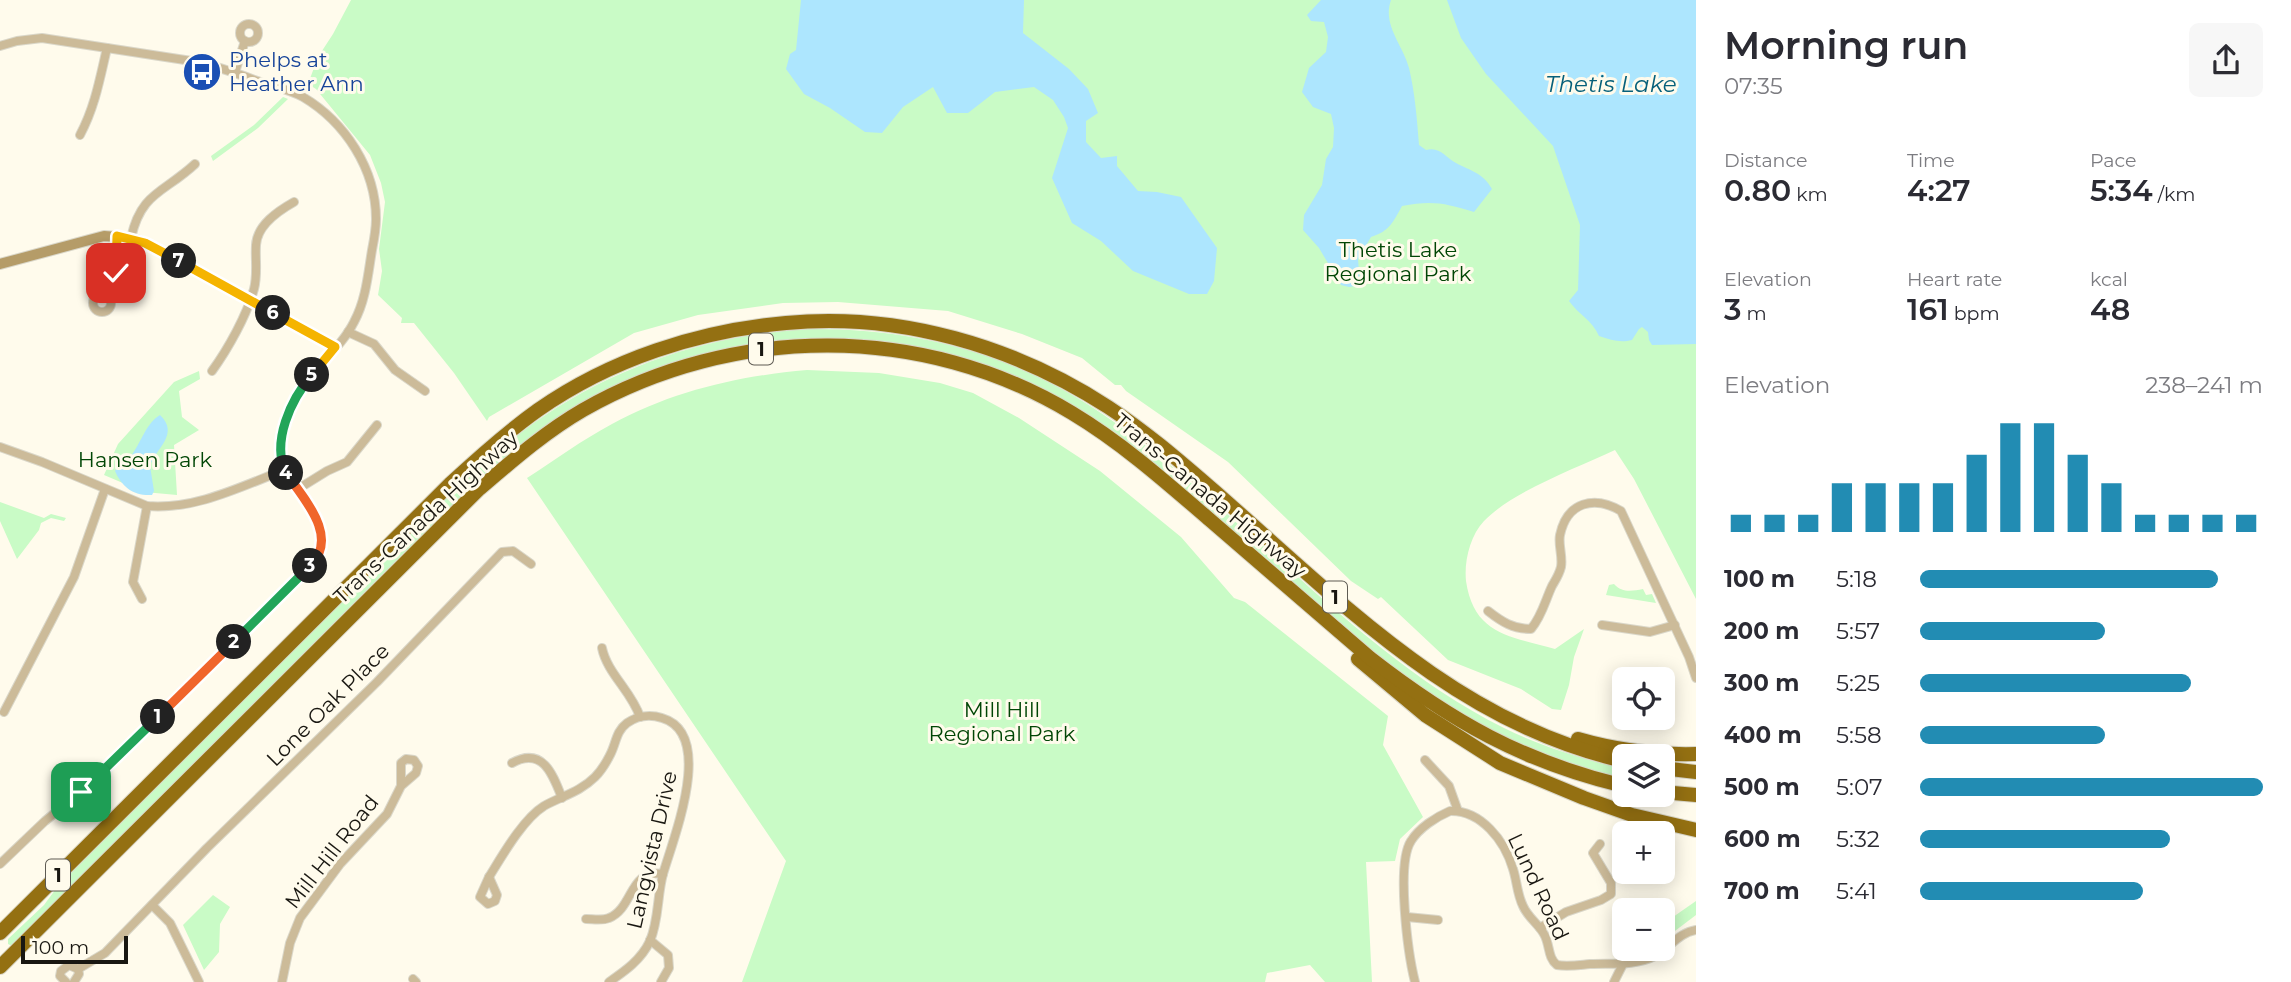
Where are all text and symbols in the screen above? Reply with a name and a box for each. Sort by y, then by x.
text: Morning run [1724,22,1968,69]
button: share [2189,23,2263,97]
place label: Phelps at Heather Ann [229,47,364,96]
bus stop icon: Phelps at Heather Ann [181,51,223,93]
water label: Thetis Lake [1545,70,1677,98]
text: 07:35 [1724,72,1783,100]
text: Distance [1724,149,1807,172]
text: Time [1907,149,1955,172]
text: Pace [2090,149,2137,172]
text: 0.80 [1724,172,1791,209]
text: 4:27 [1907,172,1971,209]
text: 5:34 [2090,172,2153,209]
text: km [1791,183,1828,206]
text: /km [2153,183,2196,206]
park label: Thetis Lake Regional Park [1325,237,1472,286]
pin [86,243,146,303]
pin: 7 [162,244,196,278]
text: 7 [173,249,184,272]
icon: check [97,254,135,292]
text: Elevation [1724,268,1812,291]
text: Heart rate [1907,268,2002,291]
text: kcal [2090,268,2128,291]
text: 3 [1724,291,1741,328]
text: 161 [1907,291,1949,328]
text: 48 [2090,291,2130,328]
pin: 6 [256,296,290,330]
text: 6 [266,301,279,324]
text: m [1741,302,1767,325]
text: bpm [1949,302,2000,325]
road number: 1 [749,334,773,364]
pin: 5 [294,358,330,392]
text: 5 [306,363,317,386]
text: Elevation [1724,371,1830,399]
text: 238–241 m [2145,371,2263,399]
street label: Trans-Canada Highway [1109,408,1312,584]
street label: Trans-Canada Highway [328,424,523,609]
park label: Hansen Park [78,447,213,472]
pin: 4 [268,456,304,490]
text: 4 [279,461,292,484]
pin: 3 [292,548,328,584]
text: 3 [304,554,315,577]
text: 100 m [1724,565,1795,593]
text: 5:18 [1836,565,1877,593]
road number: 1 [1323,582,1347,612]
text: 200 m [1724,617,1799,645]
text: 5:57 [1836,617,1880,645]
pin: 2 [216,624,252,660]
text: 2 [228,630,239,653]
street label: Lone Oak Place [261,638,394,771]
map controls [1612,667,1675,961]
button: locate [1612,667,1675,730]
text: 300 m [1724,669,1800,697]
text: 5:25 [1836,669,1880,697]
park label: Mill Hill Regional Park [929,697,1076,746]
pin: 1 [140,700,176,734]
text: 1 [154,705,161,728]
text: 400 m [1724,721,1802,749]
text: 5:58 [1836,721,1882,749]
button: layers [1612,744,1675,807]
pin [51,762,111,822]
street label: Langvista Drive [621,768,682,931]
icon: arrive [62,773,100,811]
text: 500 m [1724,773,1800,801]
text: 5:07 [1836,773,1883,801]
street label: Mill Hill Road [280,790,384,913]
button: + [1612,821,1675,884]
text: 600 m [1724,825,1801,853]
text: 5:32 [1836,825,1880,853]
street label: Lund Road [1503,829,1574,944]
road number: 1 [46,860,70,890]
text: 700 m [1724,877,1800,905]
text: 5:41 [1836,877,1877,905]
button: − [1612,898,1675,961]
scale bar [21,933,128,965]
text: 100 m [32,936,89,959]

